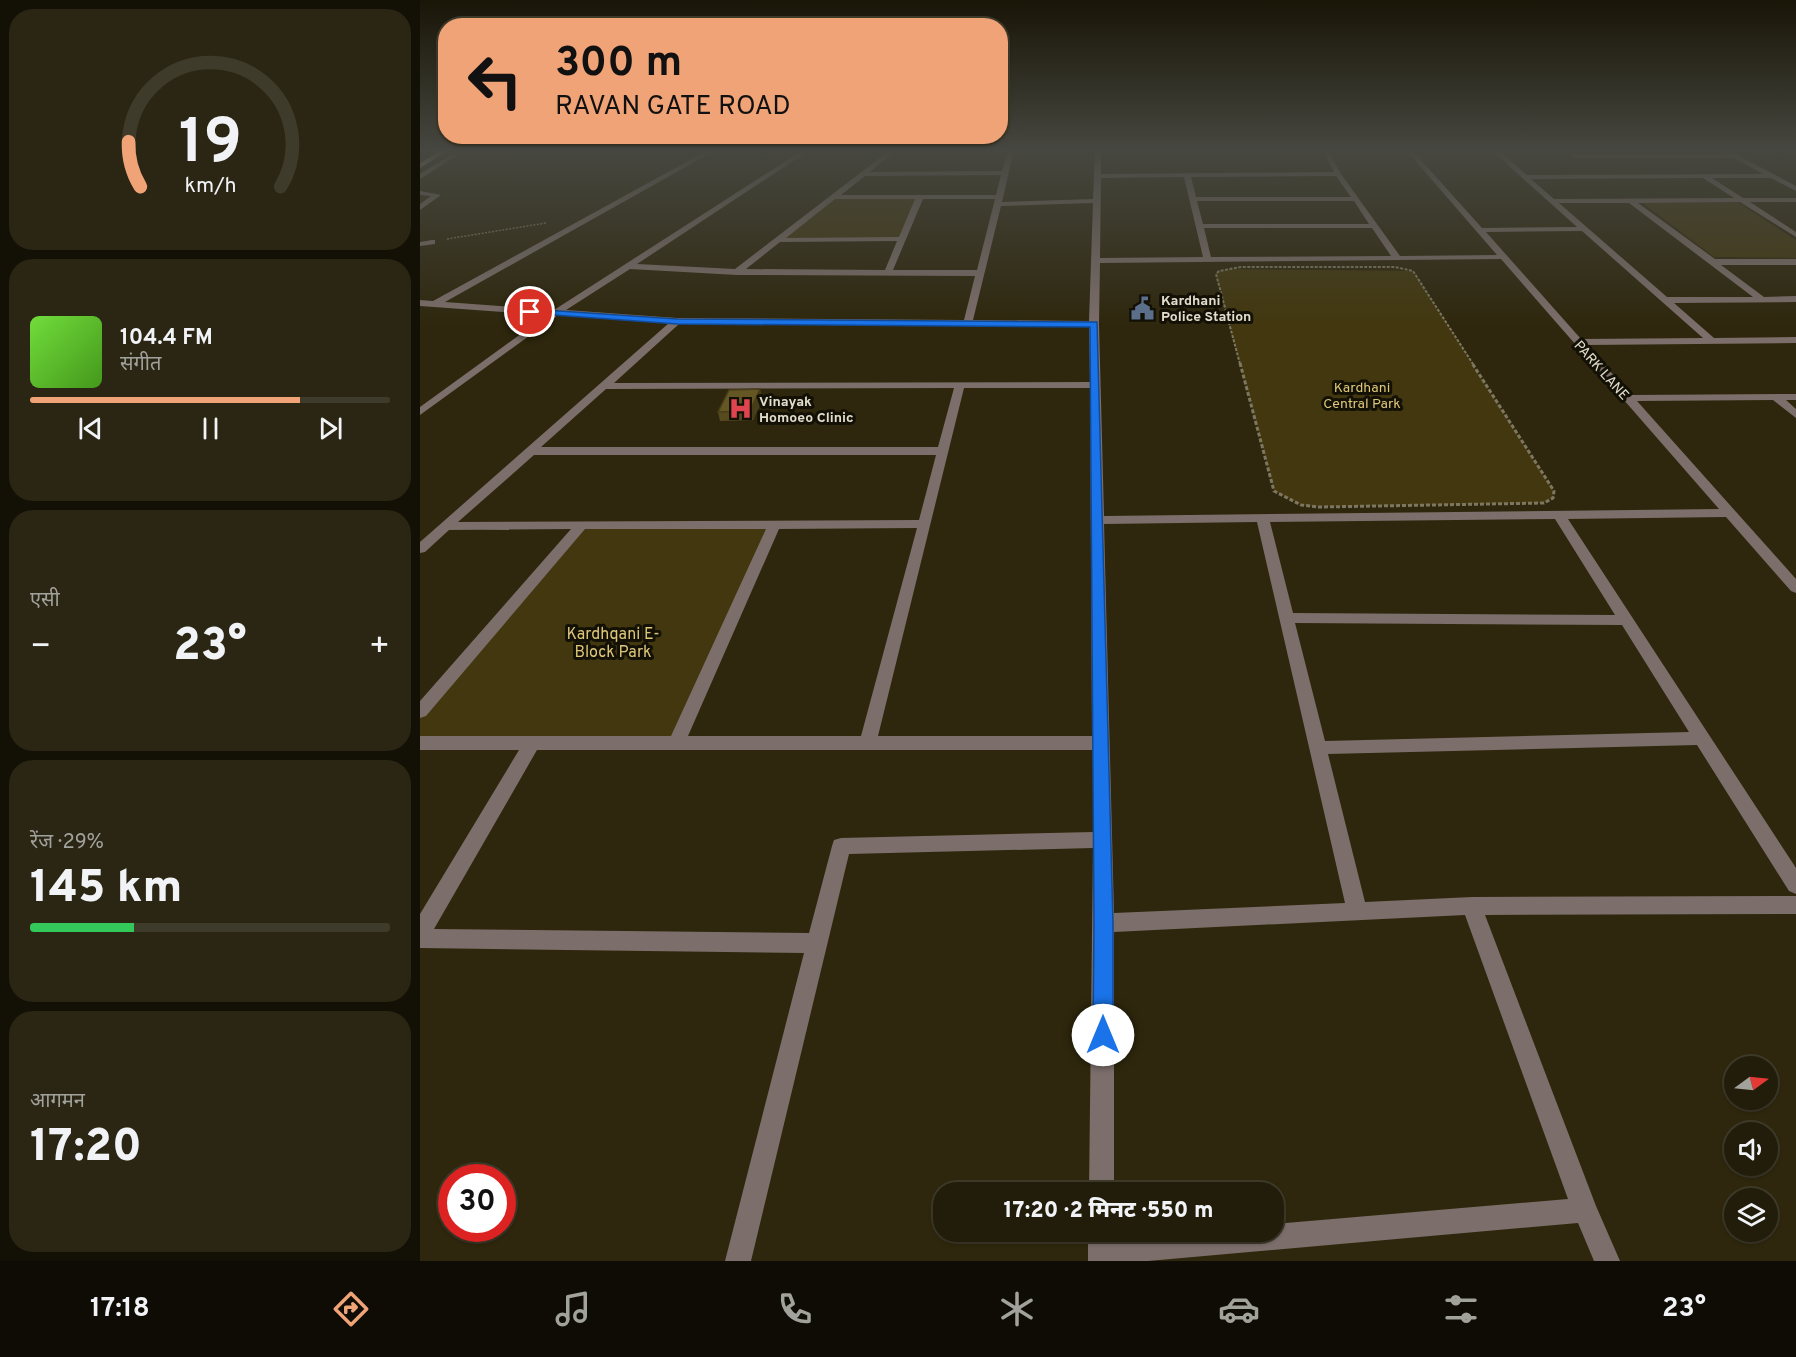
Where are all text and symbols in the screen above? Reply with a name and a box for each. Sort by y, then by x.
text: 300 m [555,38,682,91]
icon: left [456,42,534,120]
text: RAVAN GATE ROAD [555,90,791,124]
text: 19 [178,106,242,185]
text: km/h [184,173,236,200]
pin [504,286,555,337]
place label: Kardhani Police Station [1161,293,1251,326]
icon: arrive [513,295,546,328]
public building icon: Kardhani Police Station [1130,295,1156,321]
text: 104.4 FM [120,325,213,352]
street label: PARK LANE [1570,338,1632,404]
text: संगीत [120,352,161,378]
park label: Kardhani Central Park [1323,380,1401,413]
place label: Vinayak Homoeo Clinic [759,394,854,427]
hospital icon: Vinayak Homoeo Clinic [728,396,754,422]
icon: previous [74,412,107,445]
icon: pause [194,412,227,445]
icon: next [314,412,347,445]
text: एसी [30,588,60,614]
text: 23° [173,619,247,676]
park label: Kardhqani E- Block Park [566,625,660,663]
text: − [30,627,51,669]
text: + [369,627,390,669]
text: रेंज · 29% [30,830,104,856]
text: 145 km [30,861,182,918]
position arrow [1071,1003,1135,1067]
north arrow [1724,1056,1778,1110]
map controls [1724,1056,1778,1242]
text: आगमन [30,1089,85,1115]
text: 17:20 [30,1120,142,1177]
button: sound [1724,1122,1778,1176]
speed limit sign: 30 [438,1164,516,1242]
button: layers [1724,1188,1778,1242]
text: 17:20 · 2 मिनट · 550 m [1004,1198,1213,1225]
icon: directions [330,1288,372,1330]
icon: music [552,1288,594,1330]
icon: phone [774,1288,816,1330]
icon: climate [996,1288,1038,1330]
icon: car [1218,1288,1260,1330]
icon: filters [1440,1288,1482,1330]
text: 17:18 [90,1292,150,1326]
text: 23° [1662,1292,1706,1326]

